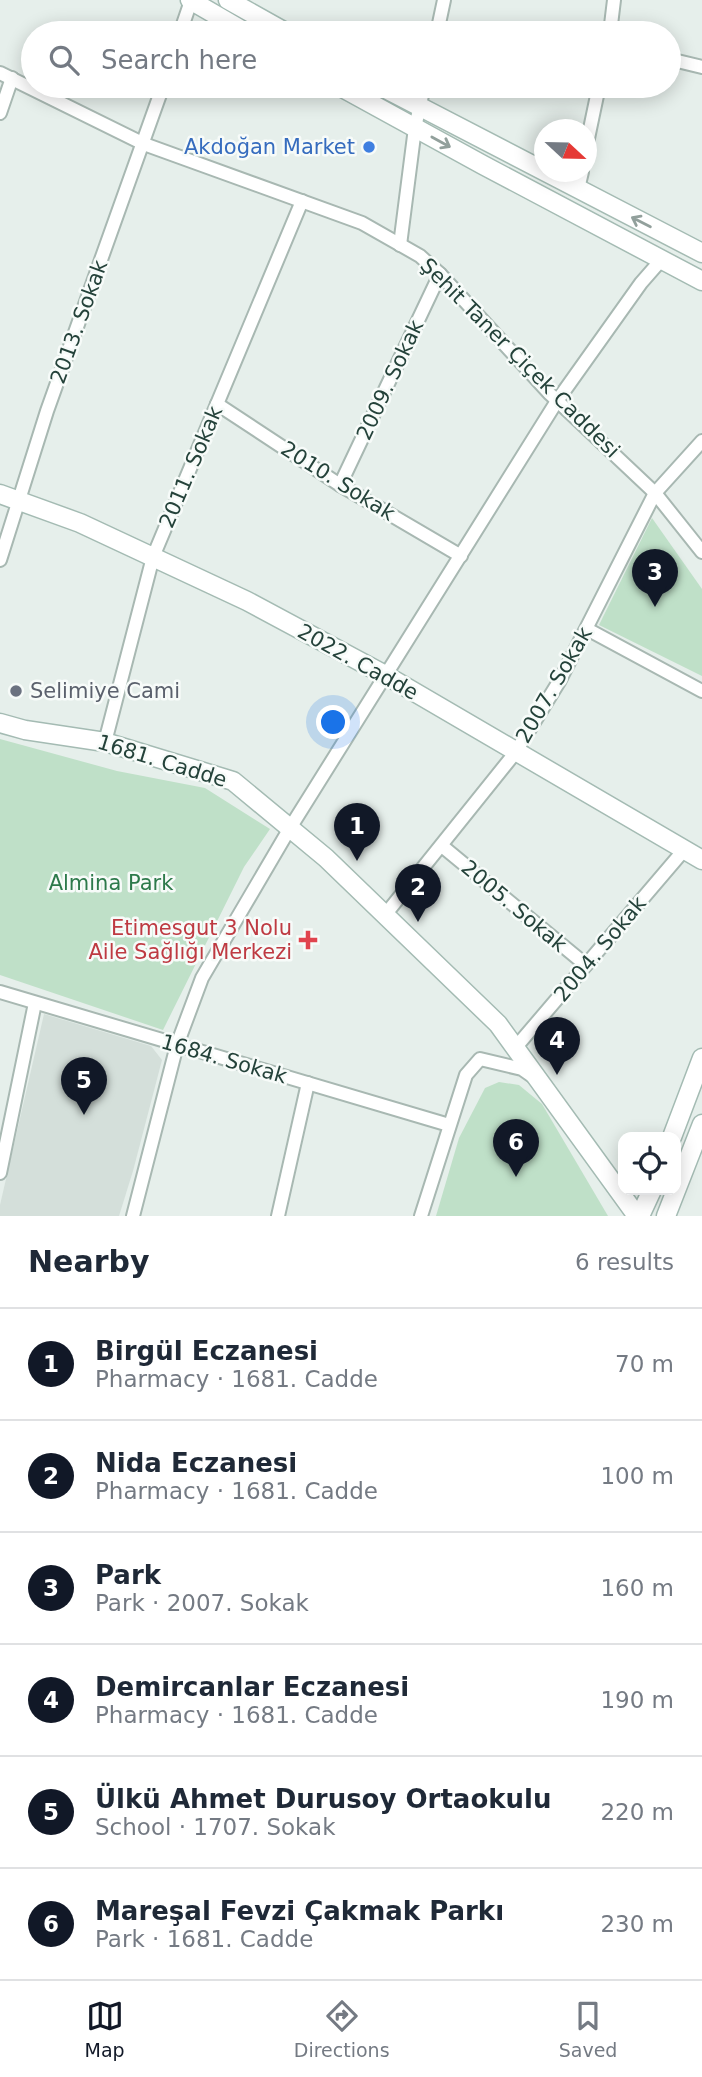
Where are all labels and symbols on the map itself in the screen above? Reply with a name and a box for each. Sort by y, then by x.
north arrow [534,119,597,182]
place label: Akdoğan Market [184,135,355,159]
one-way arrow [431,135,451,149]
marker: Akdoğan Market [361,139,377,155]
one-way arrow [632,215,652,229]
street label: Şehit Taner Çiçek Caddesi [415,253,625,463]
street label: 2013. Sokak [46,256,113,387]
street label: 2009. Sokak [352,315,429,444]
street label: 2011. Sokak [155,402,228,531]
street label: 2010. Sokak [277,436,400,526]
pin: 3 [632,549,678,607]
street label: 2022. Cadde [294,619,422,705]
street label: 2007. Sokak [511,622,597,747]
place label: Selimiye Cami [30,679,180,703]
marker: Selimiye Cami [8,683,24,699]
your location [316,705,350,739]
street label: 1681. Cadde [94,730,230,792]
pin: 1 [334,803,380,861]
street label: 2005. Sokak [457,855,572,957]
pin: 2 [395,864,441,922]
park label: Almina Park [49,871,174,895]
street label: 2004. Sokak [549,891,651,1006]
place label: Etimesgut 3 Nolu Aile Sağlığı Merkezi [88,916,292,964]
marker: Etimesgut 3 Nolu Aile Sağlığı Merkezi [298,930,318,950]
pin: 4 [534,1017,580,1075]
street label: 1684. Sokak [158,1030,290,1089]
pin: 5 [61,1057,107,1115]
pin: 6 [493,1119,539,1177]

